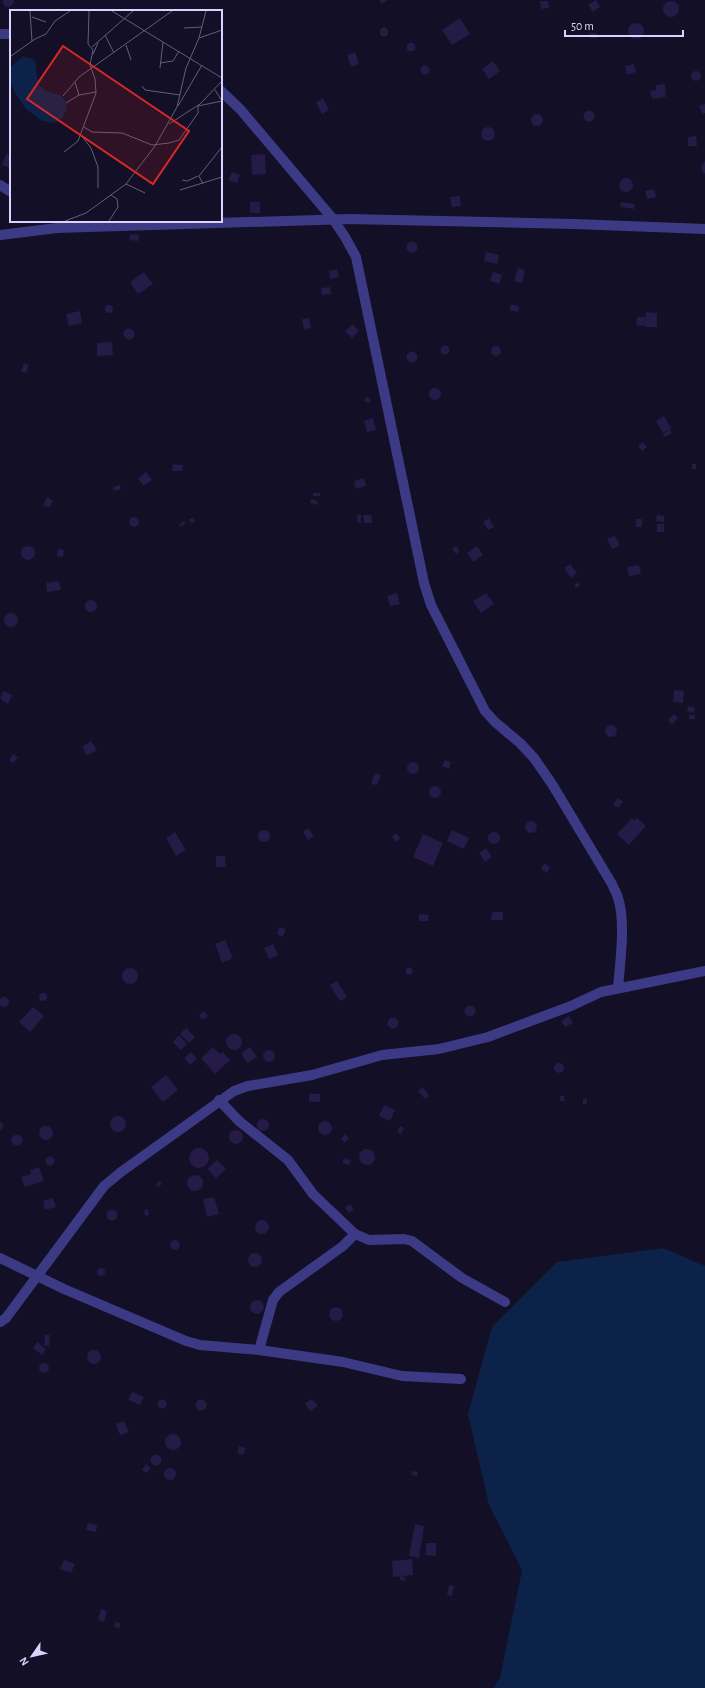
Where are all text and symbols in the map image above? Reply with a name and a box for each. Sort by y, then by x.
inset map [10,10,222,222]
scale bar [565,12,683,38]
text: 50 m [571,20,594,32]
north arrow [12,1636,52,1676]
text: N [17,1655,31,1668]

